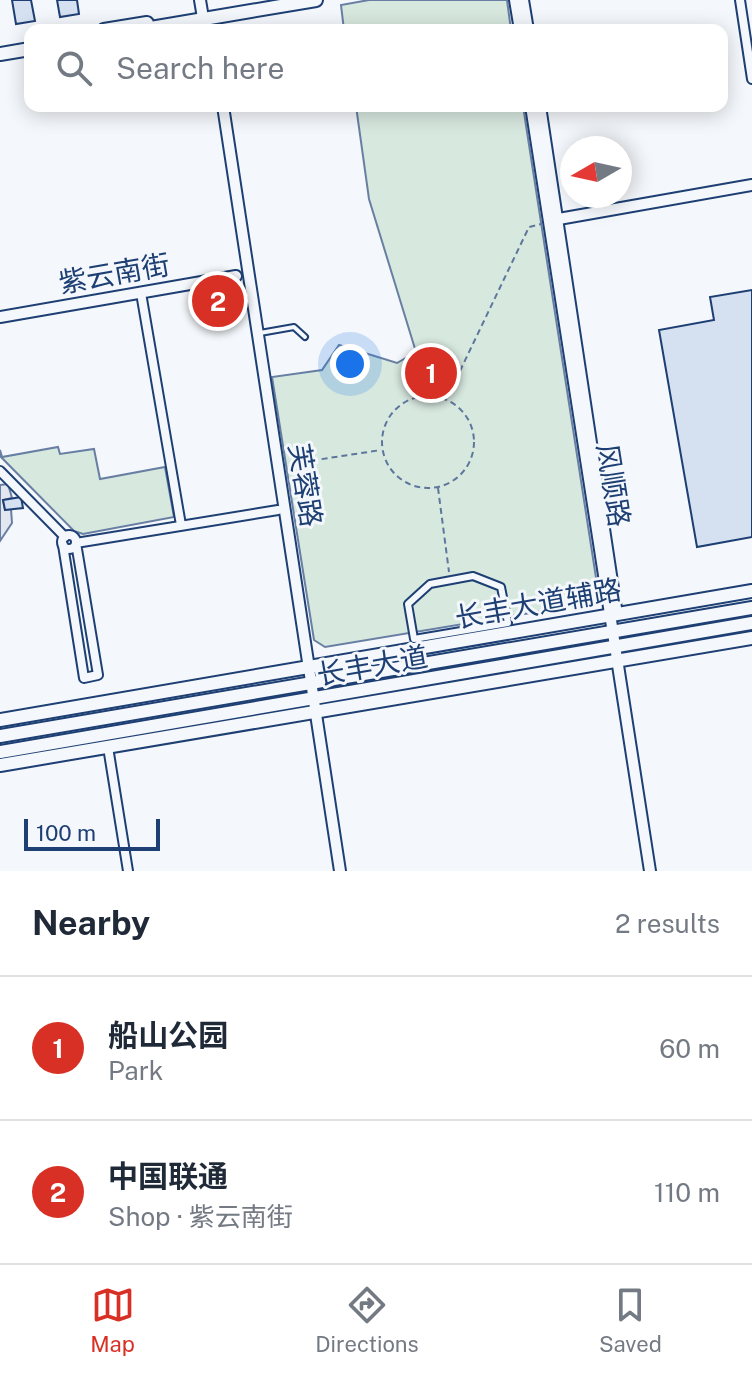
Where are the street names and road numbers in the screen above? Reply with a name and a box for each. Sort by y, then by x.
street label: 紫云南街 [56,247,172,299]
street label: 芙蓉路 [283,441,329,529]
street label: 风顺路 [591,441,637,529]
street label: 长丰大道辅路 [452,572,624,634]
street label: 长丰大道 [314,639,430,691]

